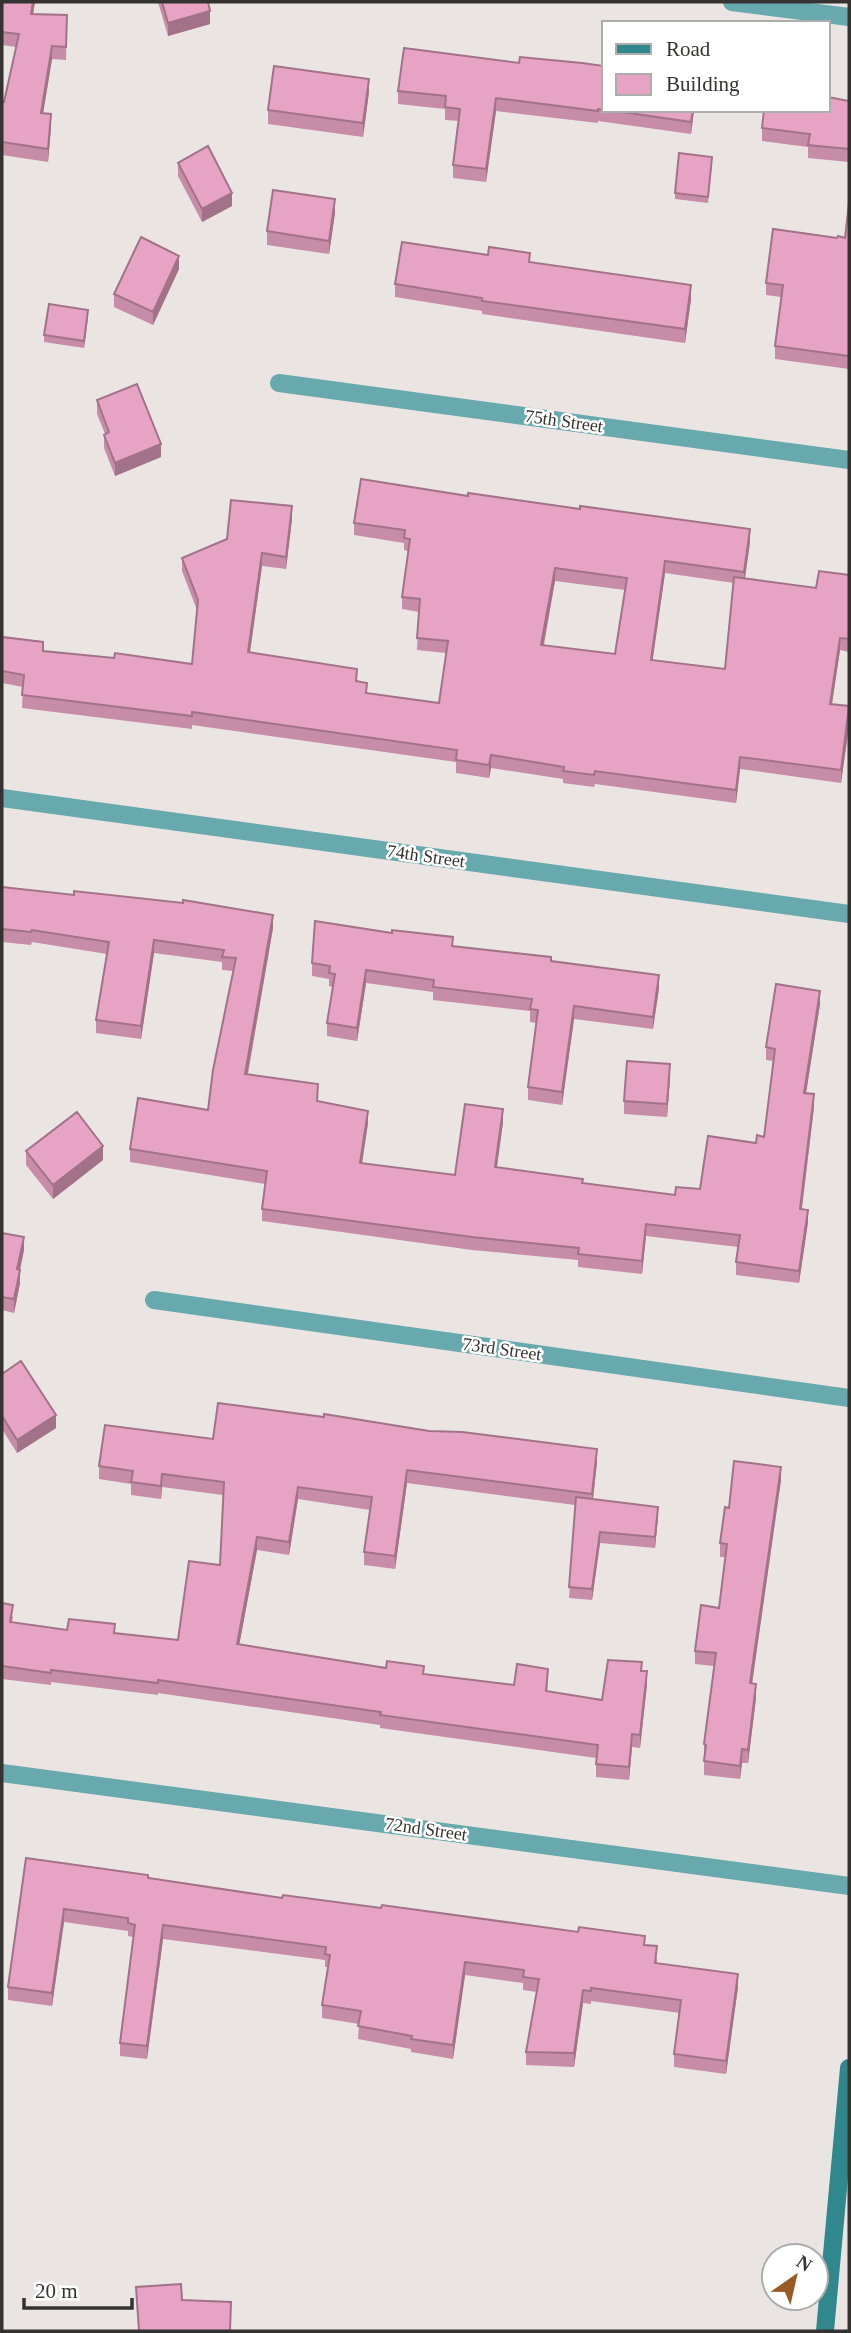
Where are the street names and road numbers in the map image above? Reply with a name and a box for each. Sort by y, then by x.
street label: 75th Street [524,406,604,436]
street label: 74th Street [386,841,466,871]
street label: 73rd Street [461,1334,543,1364]
street label: 72nd Street [384,1813,468,1845]

